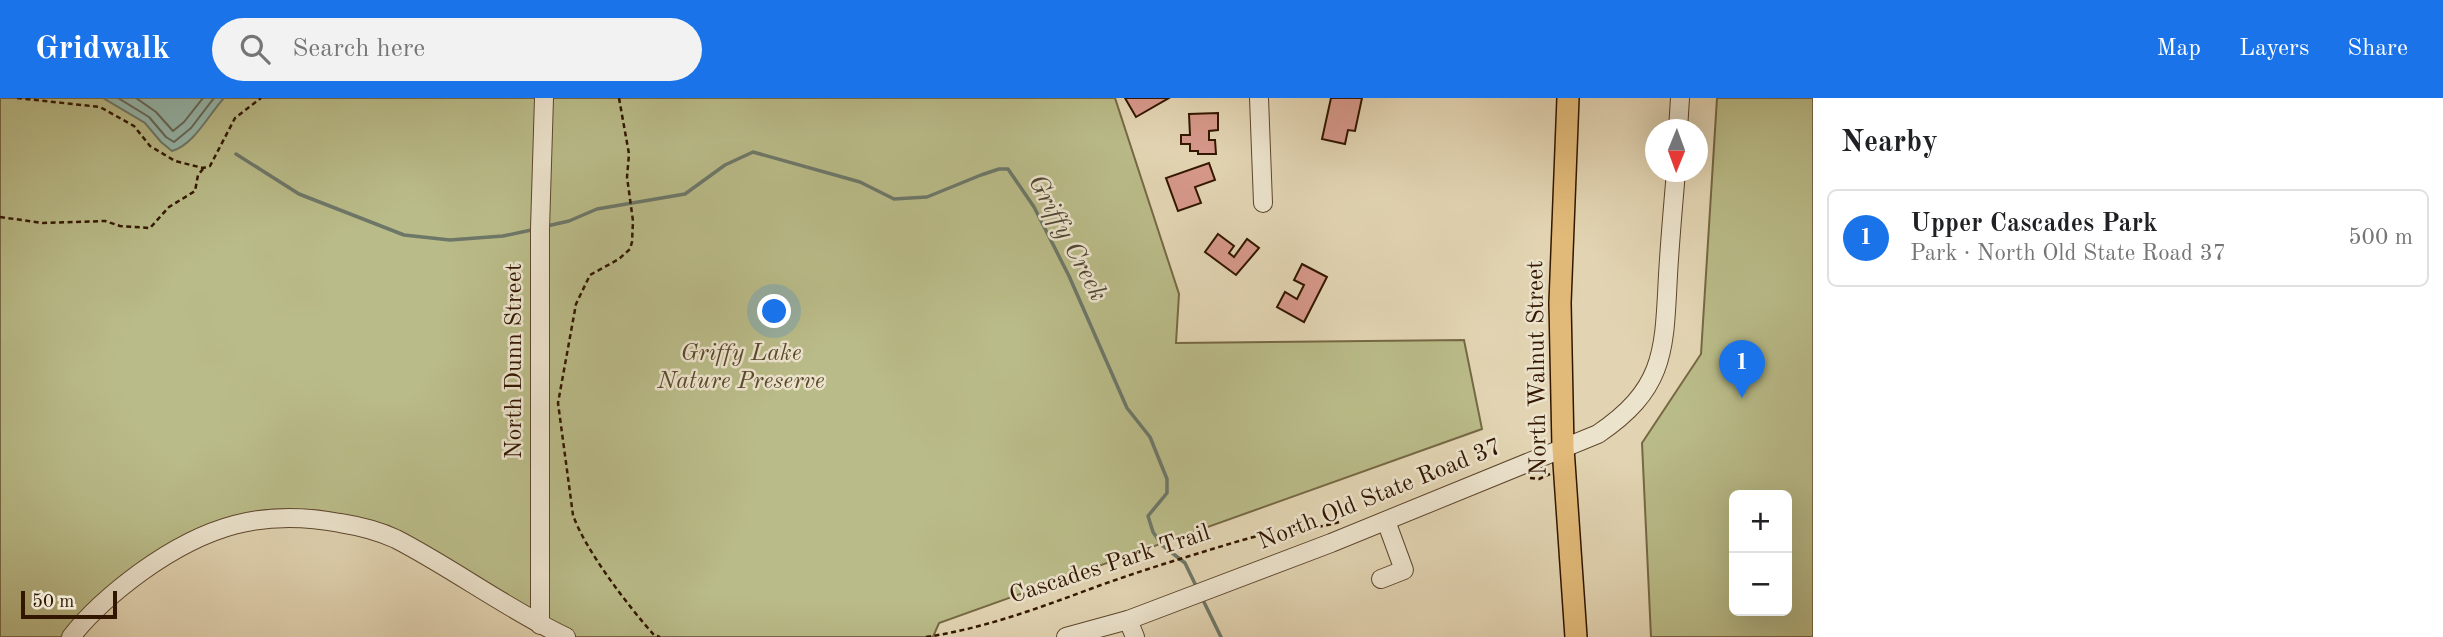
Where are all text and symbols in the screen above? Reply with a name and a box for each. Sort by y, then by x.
search box [212,18,702,81]
icon: search [236,30,274,68]
text: Gridwalk [35,33,170,66]
text: Search here [292,36,425,62]
text: Map [2157,37,2201,61]
text: Layers [2239,37,2309,61]
text: Share [2347,37,2408,61]
north arrow [1645,119,1708,182]
text: Nearby [1841,128,1938,158]
water label: Griffy Creek [1023,171,1111,305]
text: Upper Cascades Park [1910,211,2158,237]
text: 1 [1859,226,1873,249]
text: 500 m [2348,226,2413,249]
text: Park · North Old State Road 37 [1910,242,2226,265]
street label: North Walnut Street [1524,260,1552,476]
street label: North Dunn Street [503,263,527,459]
your location [757,294,791,328]
pin: 1 [1719,340,1765,398]
park label: Griffy Lake Nature Preserve [656,342,825,394]
street label: North Old State Road 37 [1255,435,1505,555]
map controls [1729,490,1792,616]
button: + [1729,490,1792,553]
street label: Cascades Park Trail [1007,521,1213,609]
button: − [1729,553,1792,616]
scale bar [21,588,117,620]
text: 50 m [32,593,74,612]

